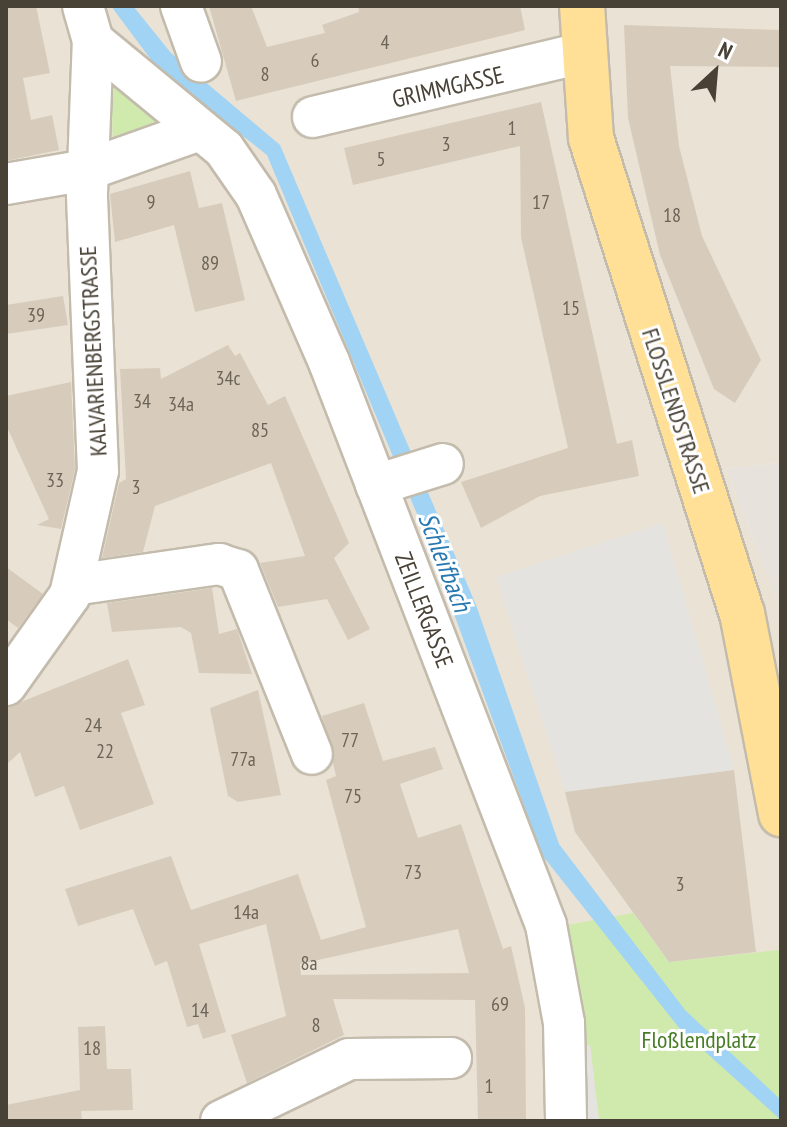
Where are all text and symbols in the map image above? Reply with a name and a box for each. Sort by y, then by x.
house number: 4 [381,30,389,54]
north arrow [675,32,755,112]
text: N [714,35,737,66]
house number: 6 [311,48,319,72]
street label: GRIMMGASSE [389,60,507,114]
house number: 8 [261,62,269,86]
house number: 1 [508,116,516,140]
house number: 3 [442,132,450,156]
house number: 5 [377,147,385,171]
house number: 9 [147,190,155,214]
house number: 17 [532,190,550,214]
house number: 18 [663,203,681,227]
street label: KALVARIENBERGSTRASSE [73,245,113,457]
house number: 89 [201,251,219,275]
house number: 15 [562,296,580,320]
house number: 39 [27,303,45,327]
street label: FLOSSLENDSTRASSE [636,325,716,497]
house number: 34c [215,366,241,390]
house number: 34 [133,389,151,413]
house number: 34a [168,392,194,416]
house number: 85 [251,418,269,442]
house number: 33 [46,468,64,492]
house number: 3 [132,475,140,499]
water label: Schleifbach [412,508,478,616]
street label: ZEILLERGASSE [389,548,459,672]
house number: 24 [84,713,102,737]
house number: 77 [341,728,359,752]
house number: 22 [96,739,114,763]
house number: 77a [230,747,256,771]
house number: 75 [344,784,362,808]
house number: 73 [404,860,422,884]
house number: 3 [676,872,684,896]
house number: 14a [233,900,259,924]
house number: 8a [301,951,317,975]
house number: 69 [491,992,509,1016]
house number: 14 [191,998,209,1022]
house number: 8 [312,1013,320,1037]
park label: Floßlendplatz [642,1026,756,1054]
house number: 18 [83,1036,101,1060]
house number: 1 [485,1074,493,1098]

